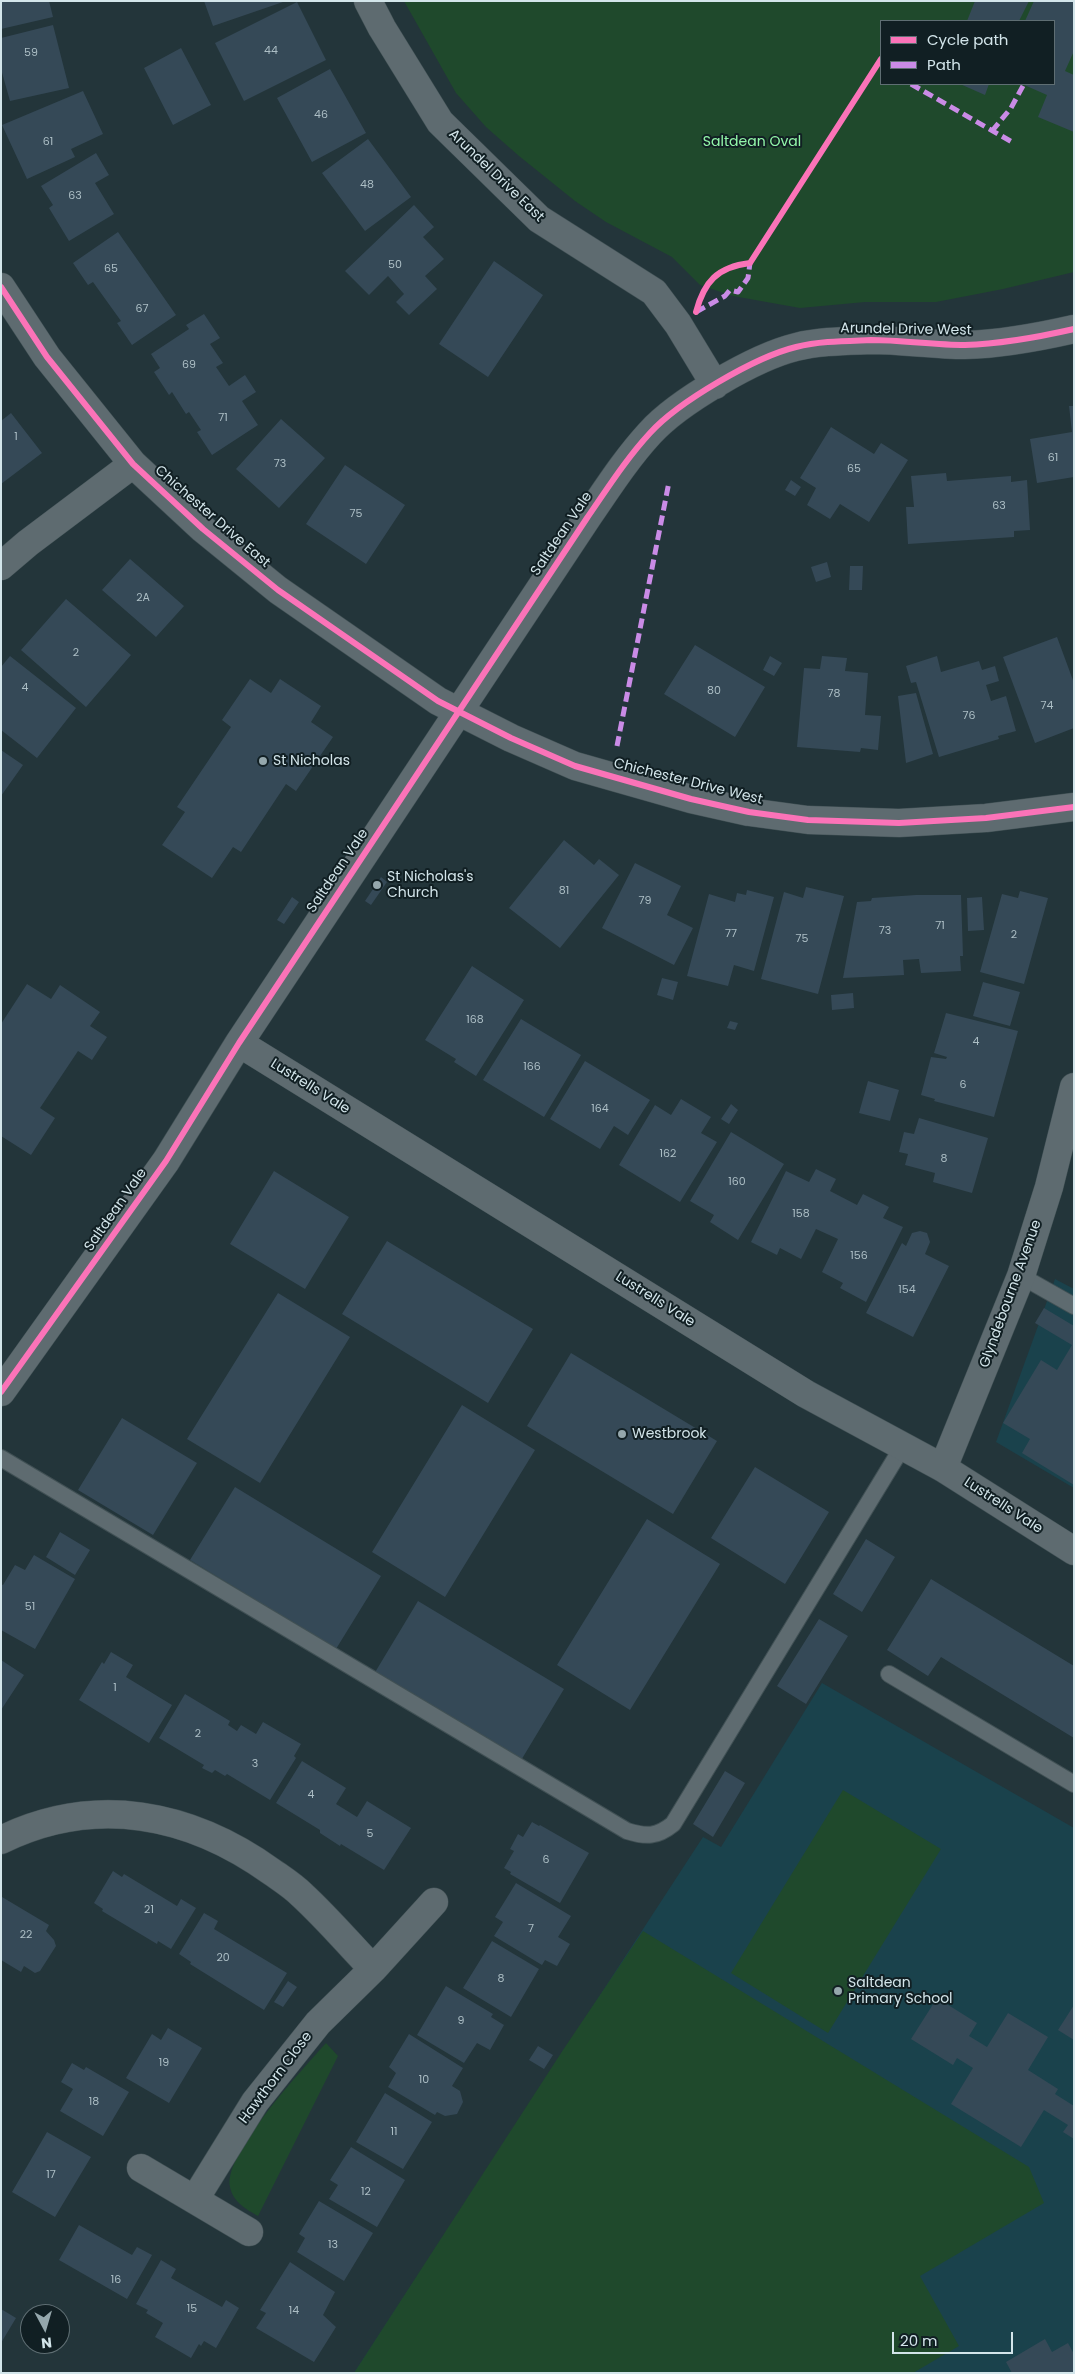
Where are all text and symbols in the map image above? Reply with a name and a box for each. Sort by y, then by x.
legend [880,20,1055,85]
text: Cycle path [927,29,1008,50]
house number: 44 [264,44,278,58]
house number: 59 [24,46,38,60]
text: Path [927,54,961,75]
house number: 46 [314,108,328,122]
street label: Arundel Drive East [445,126,547,226]
park label: Saltdean Oval [703,134,801,150]
house number: 61 [43,135,53,149]
house number: 48 [360,178,374,192]
house number: 63 [68,189,82,203]
house number: 50 [388,258,402,272]
house number: 65 [104,262,118,276]
house number: 67 [136,302,148,316]
street label: Arundel Drive West [840,320,972,340]
house number: 69 [182,358,196,372]
house number: 71 [218,411,228,425]
house number: 1 [14,430,18,444]
house number: 61 [1048,451,1058,465]
house number: 73 [274,457,286,471]
street label: Chichester Drive East [151,462,273,572]
house number: 65 [847,462,861,476]
street label: Saltdean Vale [528,489,596,579]
house number: 63 [992,499,1006,513]
house number: 75 [350,507,362,521]
house number: 2A [136,591,150,605]
house number: 2 [73,646,79,660]
house number: 4 [22,681,28,695]
house number: 80 [707,684,721,698]
house number: 78 [828,687,840,701]
house number: 74 [1041,699,1053,713]
house number: 76 [963,709,975,723]
place label: St Nicholas [273,753,350,769]
marker: St Nicholas [257,755,269,767]
street label: Chichester Drive West [612,755,764,809]
street label: Saltdean Vale [304,826,372,916]
place label: St Nicholas's Church [387,869,474,902]
marker: St Nicholas's Church [371,879,383,891]
house number: 81 [559,884,569,898]
house number: 79 [639,894,651,908]
house number: 71 [935,919,945,933]
house number: 73 [879,924,891,938]
house number: 77 [725,927,737,941]
house number: 2 [1011,928,1017,942]
house number: 75 [796,932,808,946]
house number: 168 [466,1013,484,1027]
house number: 4 [973,1035,979,1049]
street label: Lustrells Vale [267,1056,353,1118]
house number: 166 [523,1060,541,1074]
house number: 6 [960,1078,966,1092]
house number: 164 [591,1102,609,1116]
house number: 162 [660,1147,676,1161]
house number: 8 [941,1152,947,1166]
street label: Saltdean Vale [81,1165,151,1255]
house number: 160 [728,1175,746,1189]
house number: 158 [792,1207,810,1221]
street label: Glyndebourne Avenue [976,1218,1046,1370]
house number: 156 [850,1249,868,1263]
street label: Lustrells Vale [612,1269,698,1331]
house number: 154 [898,1283,916,1297]
place label: Westbrook [632,1426,707,1442]
marker: Westbrook [616,1428,628,1440]
street label: Lustrells Vale [961,1474,1045,1538]
house number: 51 [25,1600,35,1614]
house number: 1 [113,1681,117,1695]
house number: 2 [195,1727,201,1741]
house number: 3 [252,1757,258,1771]
house number: 4 [308,1788,314,1802]
house number: 5 [367,1827,373,1841]
house number: 6 [543,1853,549,1867]
house number: 21 [144,1903,154,1917]
house number: 7 [528,1922,534,1936]
house number: 22 [20,1928,32,1942]
house number: 20 [216,1951,230,1965]
house number: 8 [498,1972,504,1986]
place label: Saltdean Primary School [848,1975,953,2008]
marker: Saltdean Primary School [832,1985,844,1997]
house number: 9 [458,2014,464,2028]
street label: Hawthorn Close [236,2029,316,2127]
house number: 19 [159,2056,169,2070]
house number: 10 [419,2073,429,2087]
house number: 18 [89,2095,99,2109]
house number: 11 [390,2125,398,2139]
house number: 17 [46,2168,56,2182]
house number: 12 [361,2185,371,2199]
house number: 13 [328,2238,338,2252]
house number: 16 [111,2273,121,2287]
house number: 15 [187,2302,197,2316]
north arrow [20,2304,70,2354]
house number: 14 [289,2304,299,2318]
scale bar [895,2322,1016,2354]
text: 20 m [900,2330,938,2351]
text: N [40,2332,53,2353]

